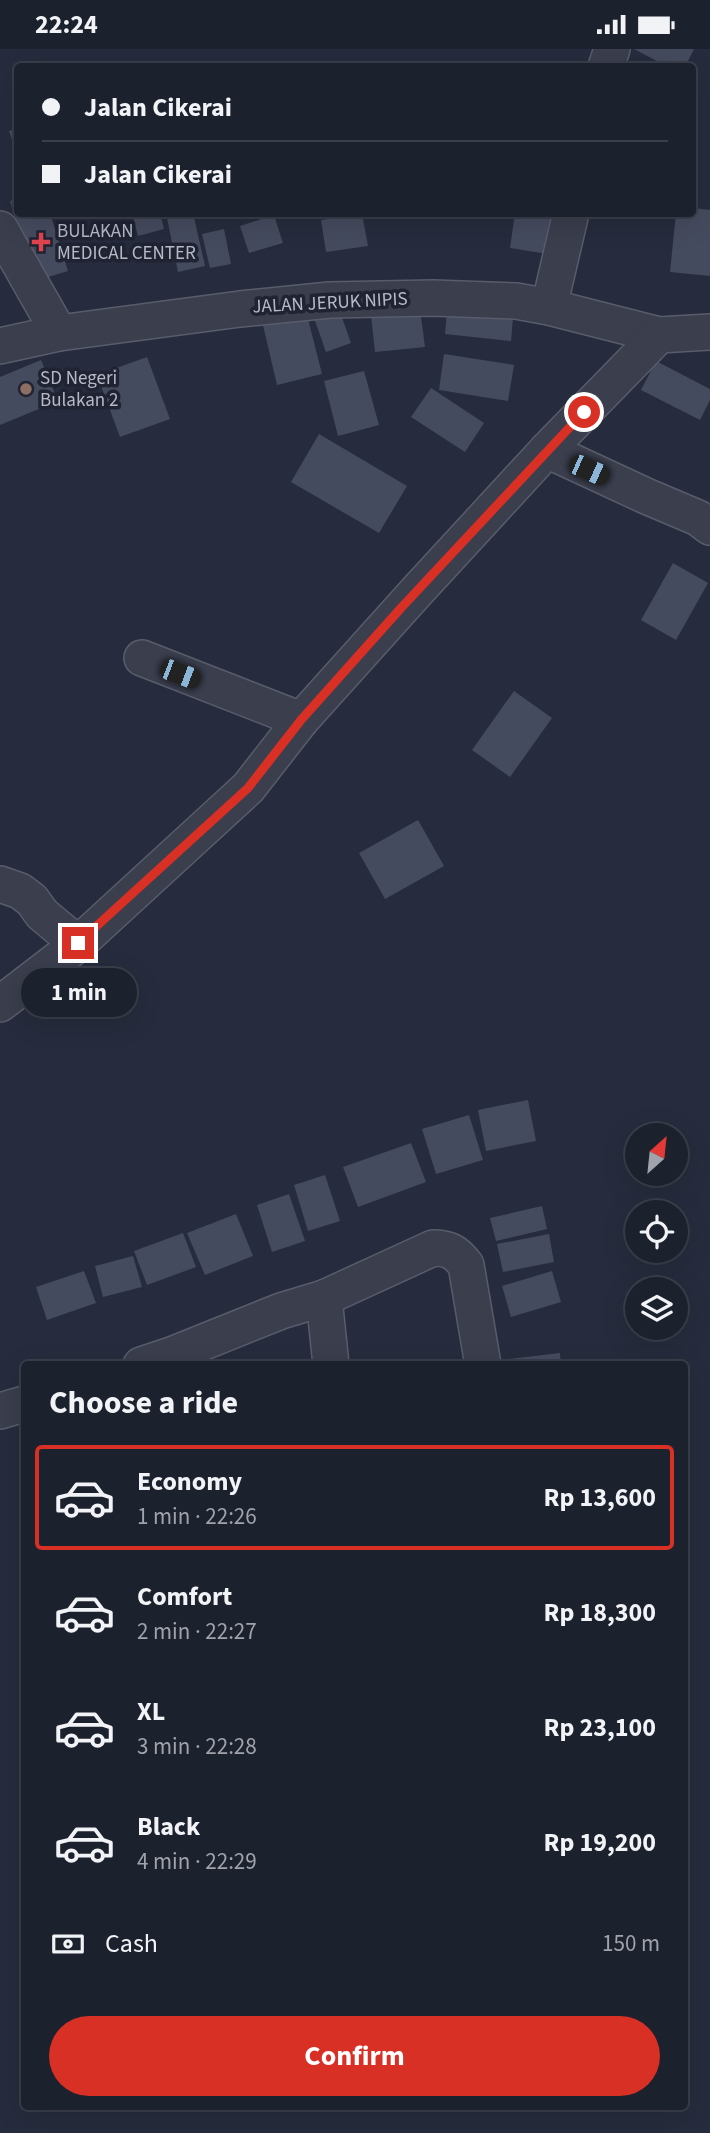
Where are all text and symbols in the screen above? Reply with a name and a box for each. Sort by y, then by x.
text: 22:24 [35,6,98,43]
text: Jalan Cikerai [84,89,232,126]
text: Jalan Cikerai [84,156,232,193]
place label: BULAKAN MEDICAL CENTER [57,218,196,267]
marker: BULAKAN MEDICAL CENTER [31,232,51,252]
street label: JALAN JERUK NIPIS [252,285,408,321]
place label: SD Negeri Bulakan 2 [40,365,118,414]
marker: SD Negeri Bulakan 2 [18,381,34,397]
route start [568,396,600,428]
car [566,452,613,488]
car [157,657,204,691]
route end [62,927,94,959]
callout: 1 min [20,967,136,1017]
text: 1 min [51,976,107,1009]
north arrow [625,1123,688,1187]
map controls [625,1123,688,1340]
button: locate [625,1200,688,1263]
button: layers [625,1277,688,1340]
text: Choose a ride [49,1380,238,1426]
text: Economy [137,1463,242,1500]
icon: car [53,1466,116,1529]
text: Rp 13,600 [544,1479,656,1516]
text: 1 min · 22:26 [137,1500,257,1533]
text: Comfort [137,1578,232,1615]
icon: car [53,1581,116,1644]
text: Rp 18,300 [544,1594,656,1631]
text: 2 min · 22:27 [137,1615,257,1648]
text: XL [137,1693,165,1730]
icon: car [53,1696,116,1759]
text: Rp 23,100 [544,1709,656,1746]
text: 3 min · 22:28 [137,1730,257,1763]
text: Black [137,1808,200,1845]
icon: car [53,1811,116,1874]
text: Rp 19,200 [544,1824,656,1861]
text: 4 min · 22:29 [137,1845,257,1878]
icon: cash [49,1925,87,1963]
text: Cash [105,1925,158,1962]
text: 150 m [602,1927,660,1960]
button: Confirm [49,2016,660,2096]

